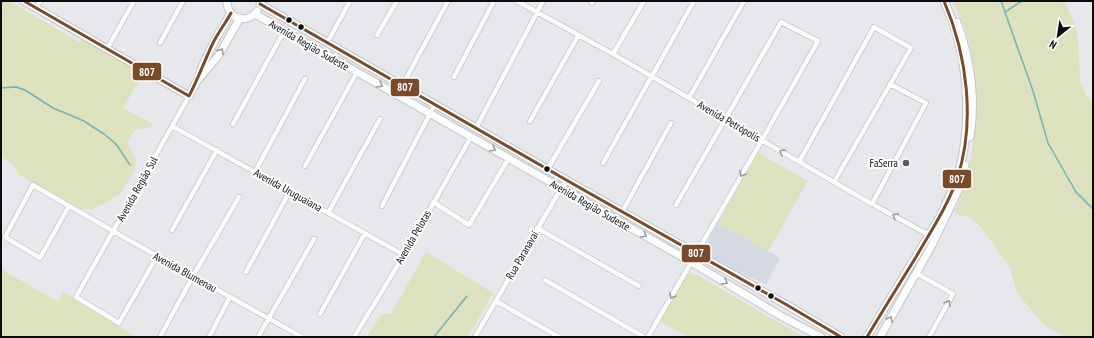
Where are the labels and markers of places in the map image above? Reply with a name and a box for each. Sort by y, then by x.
unlabelled marker [284,15,294,25]
unlabelled marker [296,22,306,32]
place label: FaSerra [869,156,898,170]
marker: FaSerra [901,158,911,168]
unlabelled marker [542,164,552,174]
unlabelled marker [753,283,763,293]
unlabelled marker [766,291,776,301]

